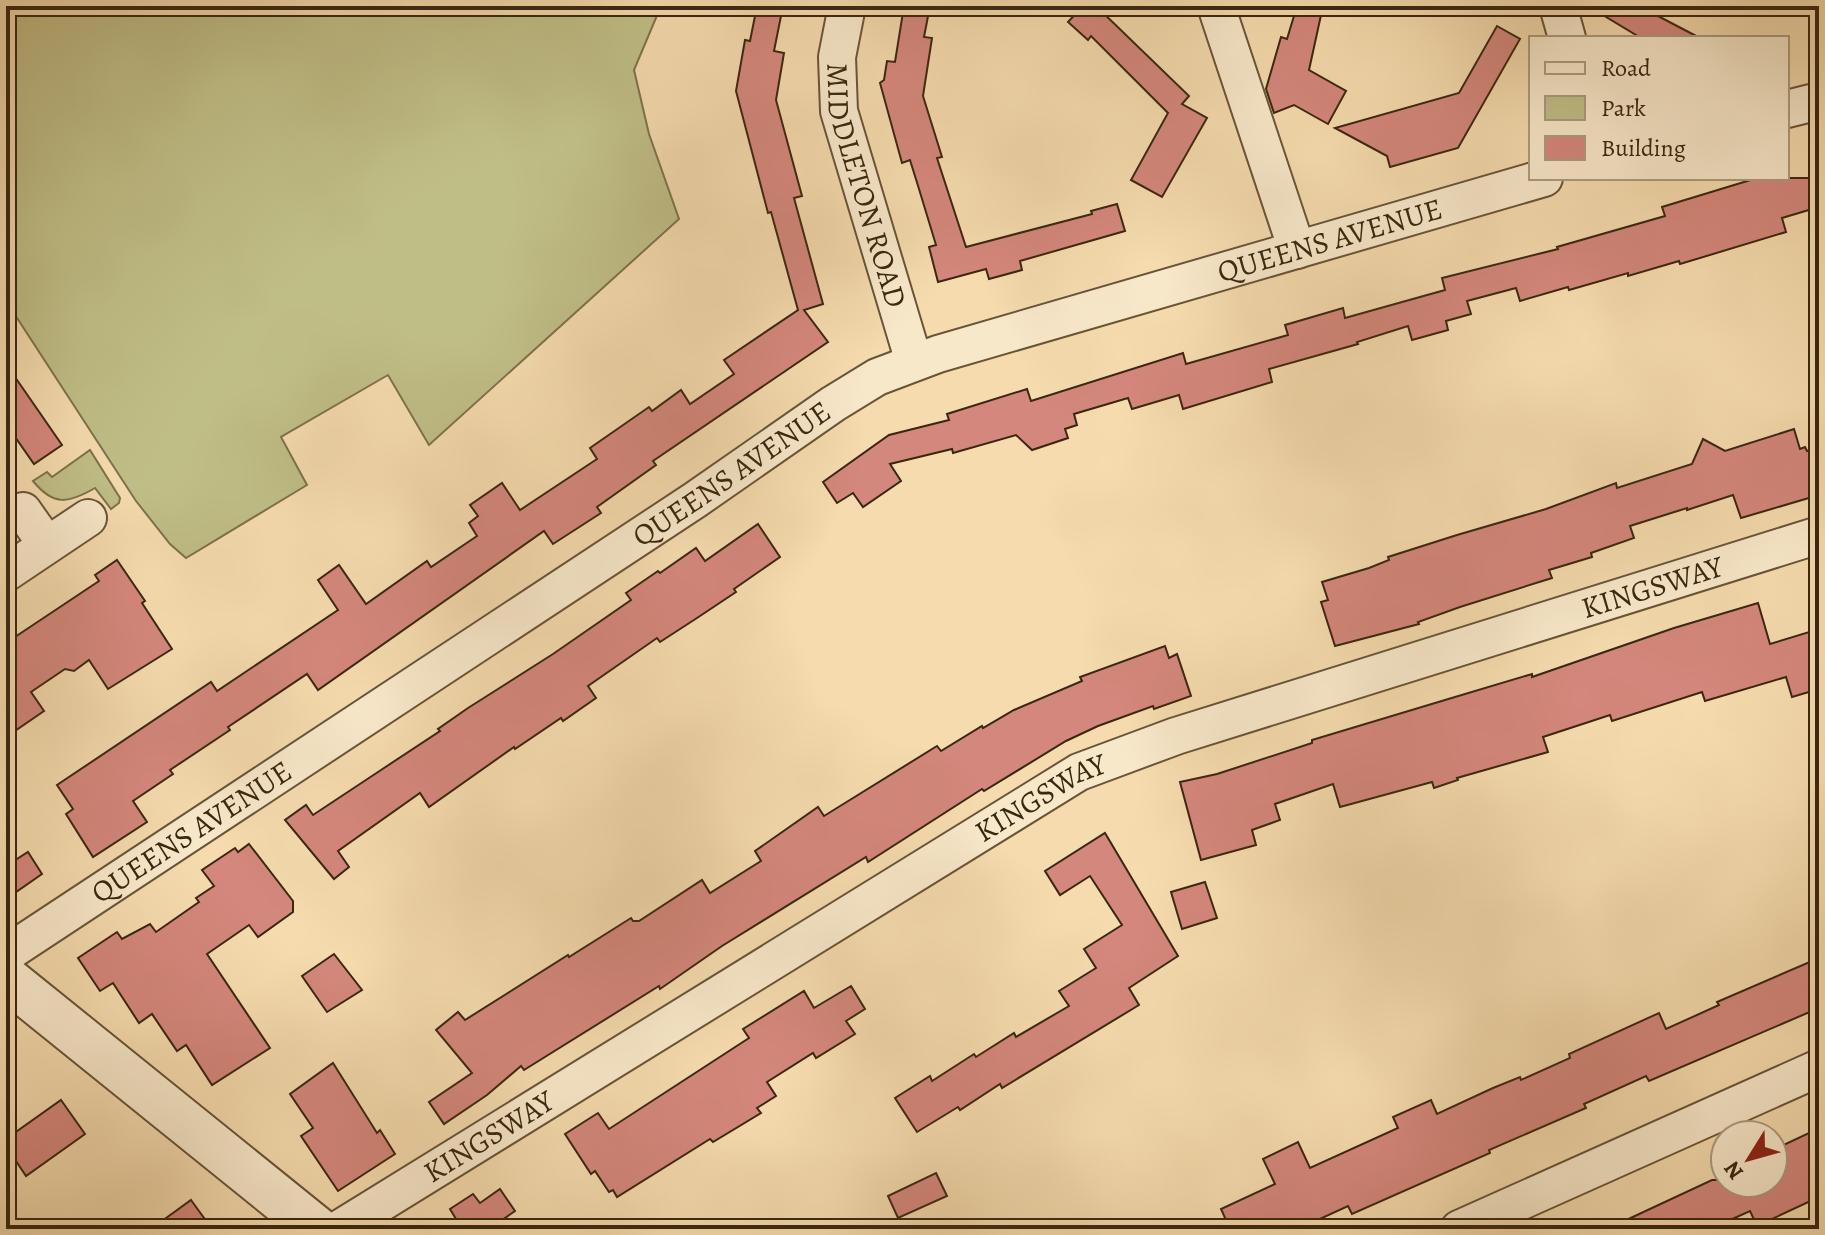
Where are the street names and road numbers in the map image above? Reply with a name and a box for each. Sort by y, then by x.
street label: MIDDLETON ROAD [817,62,917,312]
street label: QUEENS AVENUE [1213,189,1447,292]
street label: QUEENS AVENUE [624,392,839,556]
street label: KINGSWAY [1576,546,1729,628]
street label: KINGSWAY [967,743,1112,852]
street label: QUEENS AVENUE [83,751,299,912]
street label: KINGSWAY [416,1081,562,1192]

